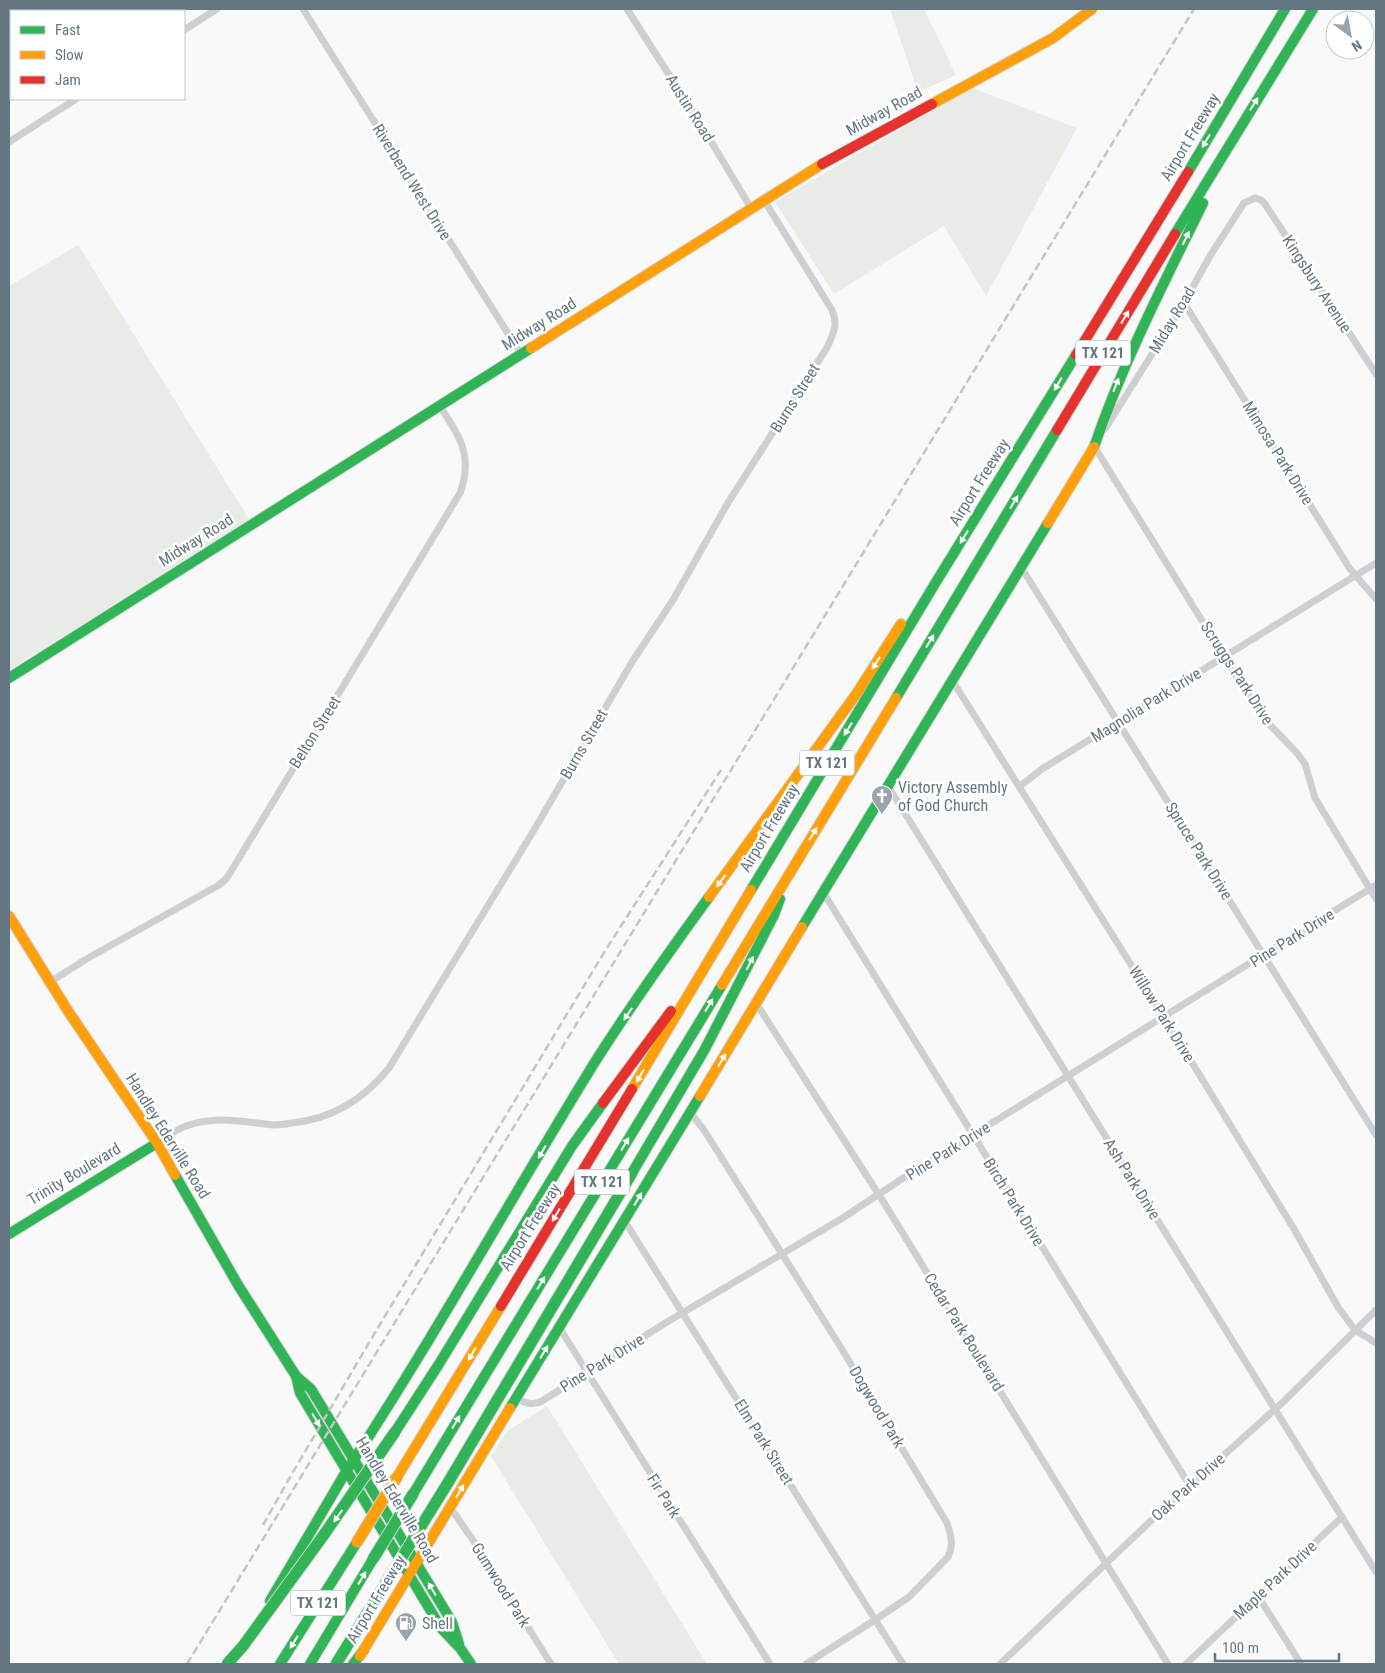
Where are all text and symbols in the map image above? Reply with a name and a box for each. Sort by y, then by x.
legend [10,10,185,100]
north arrow [1325,10,1375,60]
text: Fast [55,21,80,39]
text: N [1349,37,1365,55]
text: Slow [55,46,84,64]
text: Jam [55,71,81,89]
street label: Austin Road [662,71,718,145]
street label: Midway Road [843,82,925,140]
street label: Airport Freeway [1156,89,1224,184]
one-way arrow [1250,97,1259,110]
street label: Riverbend West Drive [369,121,455,243]
one-way arrow [1202,134,1211,147]
one-way arrow [1182,231,1190,245]
street label: Kingsbury Avenue [1278,232,1356,336]
street label: Miday Road [1145,284,1199,356]
street label: Midway Road [498,294,580,354]
one-way arrow [1120,311,1129,324]
road number: TX 121 [1076,340,1130,366]
street label: Burns Street [766,360,824,436]
one-way arrow [1054,378,1063,391]
one-way arrow [1112,378,1120,392]
street label: Mimosa Park Drive [1239,398,1317,508]
street label: Airport Freeway [945,435,1014,529]
one-way arrow [1009,495,1018,508]
street label: Midway Road [155,510,237,570]
one-way arrow [959,531,969,544]
street label: Scruggs Park Drive [1197,618,1277,728]
one-way arrow [926,634,935,648]
one-way arrow [871,657,881,670]
street label: Magnolia Park Drive [1087,663,1205,747]
street label: Belton Street [285,692,345,772]
street label: Burns Street [556,705,612,782]
one-way arrow [844,723,853,736]
road number: TX 121 [800,750,854,776]
place label: Victory Assembly of God Church [898,778,1008,815]
street label: Airport Freeway [735,780,803,875]
church icon: Victory Assembly of God Church [870,784,894,815]
street label: Spruce Park Drive [1161,799,1237,903]
one-way arrow [809,828,818,841]
one-way arrow [715,874,726,887]
street label: Pine Park Drive [1246,905,1338,971]
one-way arrow [746,956,754,970]
street label: Willow Park Drive [1125,963,1199,1065]
one-way arrow [705,999,714,1012]
one-way arrow [623,1007,632,1021]
one-way arrow [717,1053,726,1066]
street label: Handley Ederville Road [122,1070,214,1202]
one-way arrow [636,1070,645,1083]
street label: Pine Park Drive [902,1118,994,1184]
street label: Ash Park Drive [1100,1135,1164,1223]
one-way arrow [620,1138,629,1151]
street label: Trinity Boulevard [24,1139,124,1209]
one-way arrow [538,1146,547,1159]
street label: Birch Park Drive [979,1155,1049,1249]
road number: TX 121 [574,1170,630,1194]
street label: Airport Freeway [496,1180,565,1274]
one-way arrow [633,1192,642,1205]
one-way arrow [551,1209,560,1222]
street label: Cedar Park Boulevard [920,1269,1008,1395]
one-way arrow [536,1277,545,1290]
street label: Pine Park Drive [556,1330,648,1396]
one-way arrow [540,1346,549,1359]
one-way arrow [467,1348,476,1361]
street label: Dogwood Park [845,1363,909,1452]
street label: Elm Park Street [730,1396,798,1488]
one-way arrow [312,1413,321,1426]
one-way arrow [452,1415,461,1429]
street label: Handley Ederville Road [352,1433,442,1567]
street label: Oak Park Drive [1147,1449,1229,1525]
street label: Fir Park [643,1470,685,1522]
one-way arrow [455,1485,464,1498]
one-way arrow [333,1509,343,1522]
street label: Maple Park Drive [1230,1537,1320,1623]
street label: Gumwood Park [468,1539,535,1631]
street label: Airport Freeway [342,1551,410,1646]
one-way arrow [358,1571,367,1584]
one-way arrow [428,1582,437,1595]
road number: TX 121 [290,1590,346,1616]
fuel station icon: Shell [394,1611,418,1642]
place label: Shell [422,1614,453,1633]
scale bar [1215,1630,1339,1662]
one-way arrow [289,1636,298,1649]
text: 100 m [1222,1639,1259,1657]

